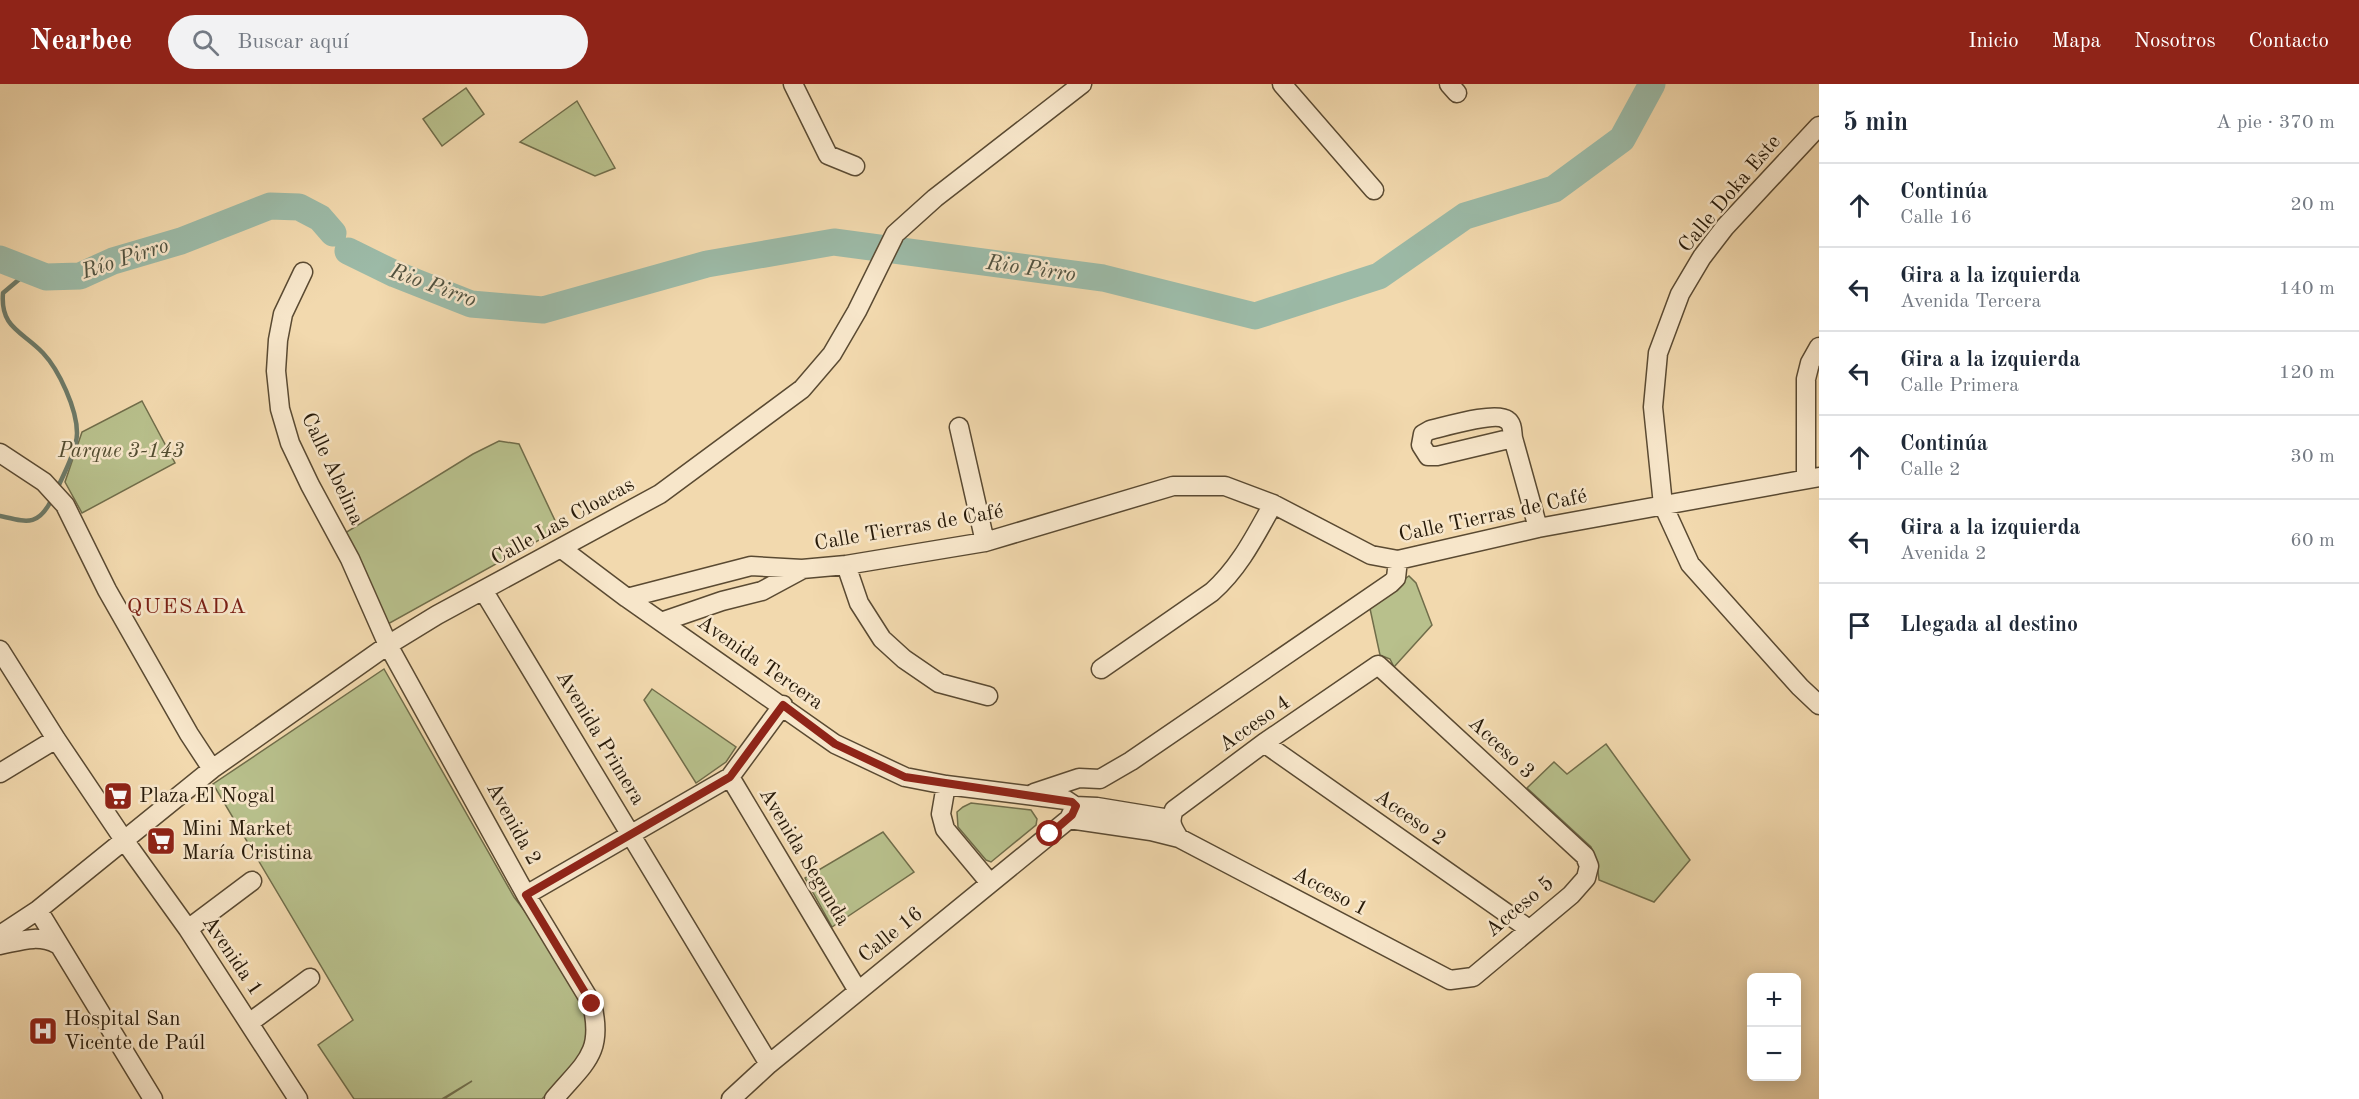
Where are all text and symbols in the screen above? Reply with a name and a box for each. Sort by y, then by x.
search box [168,15,588,69]
icon: search [189,26,222,59]
text: Nearbee [30,28,132,56]
text: Buscar aquí [237,31,349,53]
text: Inicio [1968,31,2019,52]
text: Mapa [2052,31,2101,52]
text: Nosotros [2134,31,2216,52]
text: Contacto [2249,31,2329,52]
text: 5 min [1843,110,1908,136]
text: A pie · 370 m [2216,113,2335,133]
street label: Calle Doka Este [1675,131,1785,257]
text: Continúa [1900,181,1988,203]
icon: ahead [1843,189,1876,222]
text: 20 m [2290,195,2335,215]
text: Calle 16 [1900,208,1972,228]
water label: Río Pirro [78,235,171,284]
water label: Rio Pirro [984,252,1077,286]
water label: Rio Pirro [386,260,479,312]
text: Gira a la izquierda [1900,265,2080,287]
icon: left [1843,273,1876,306]
text: 140 m [2279,279,2335,299]
text: Avenida Tercera [1900,292,2041,312]
text: Gira a la izquierda [1900,349,2080,371]
icon: left [1843,357,1876,390]
text: 120 m [2279,363,2335,383]
text: Calle Primera [1900,376,2019,396]
street label: Calle Abelina [297,410,367,528]
text: Continúa [1900,433,1988,455]
park label: Parque 3-143 [57,441,184,462]
icon: ahead [1843,441,1876,474]
text: 30 m [2290,447,2335,467]
text: Calle 2 [1900,460,1960,480]
street label: Calle Las Cloacas [488,474,638,570]
street label: Calle Tierras de Café [1397,486,1589,546]
street label: Calle Tierras de Café [813,501,1005,555]
text: Gira a la izquierda [1900,517,2080,539]
icon: left [1843,525,1876,558]
text: 60 m [2290,531,2335,551]
text: Avenida 2 [1900,544,1987,564]
district label: QUESADA [127,596,247,618]
icon: arrive [1843,609,1876,642]
street label: Avenida Tercera [693,612,827,714]
text: Llegada al destino [1900,614,2078,636]
street label: Avenida Primera [552,667,648,809]
street label: Acceso 4 [1216,692,1294,756]
street label: Acceso 3 [1464,712,1538,784]
street label: Avenida 2 [482,779,544,869]
supermarket icon: Plaza El Nogal [102,780,134,812]
street label: Avenida Segunda [755,784,853,930]
place label: Plaza El Nogal [139,786,275,807]
street label: Acceso 2 [1371,786,1449,850]
place label: Mini Market María Cristina [182,819,313,864]
route start [1036,820,1062,846]
supermarket icon: Mini Market María Cristina [145,825,177,857]
street label: Acceso 1 [1289,864,1371,920]
street label: Acceso 5 [1482,873,1558,941]
street label: Calle 16 [855,903,927,967]
street label: Avenida 1 [198,912,266,1000]
map controls [1747,973,1801,1081]
button: + [1747,973,1801,1027]
route end [578,990,604,1016]
place label: Hospital San Vicente de Paúl [64,1009,205,1054]
hospital icon: Hospital San Vicente de Paúl [27,1015,59,1047]
button: − [1747,1027,1801,1081]

